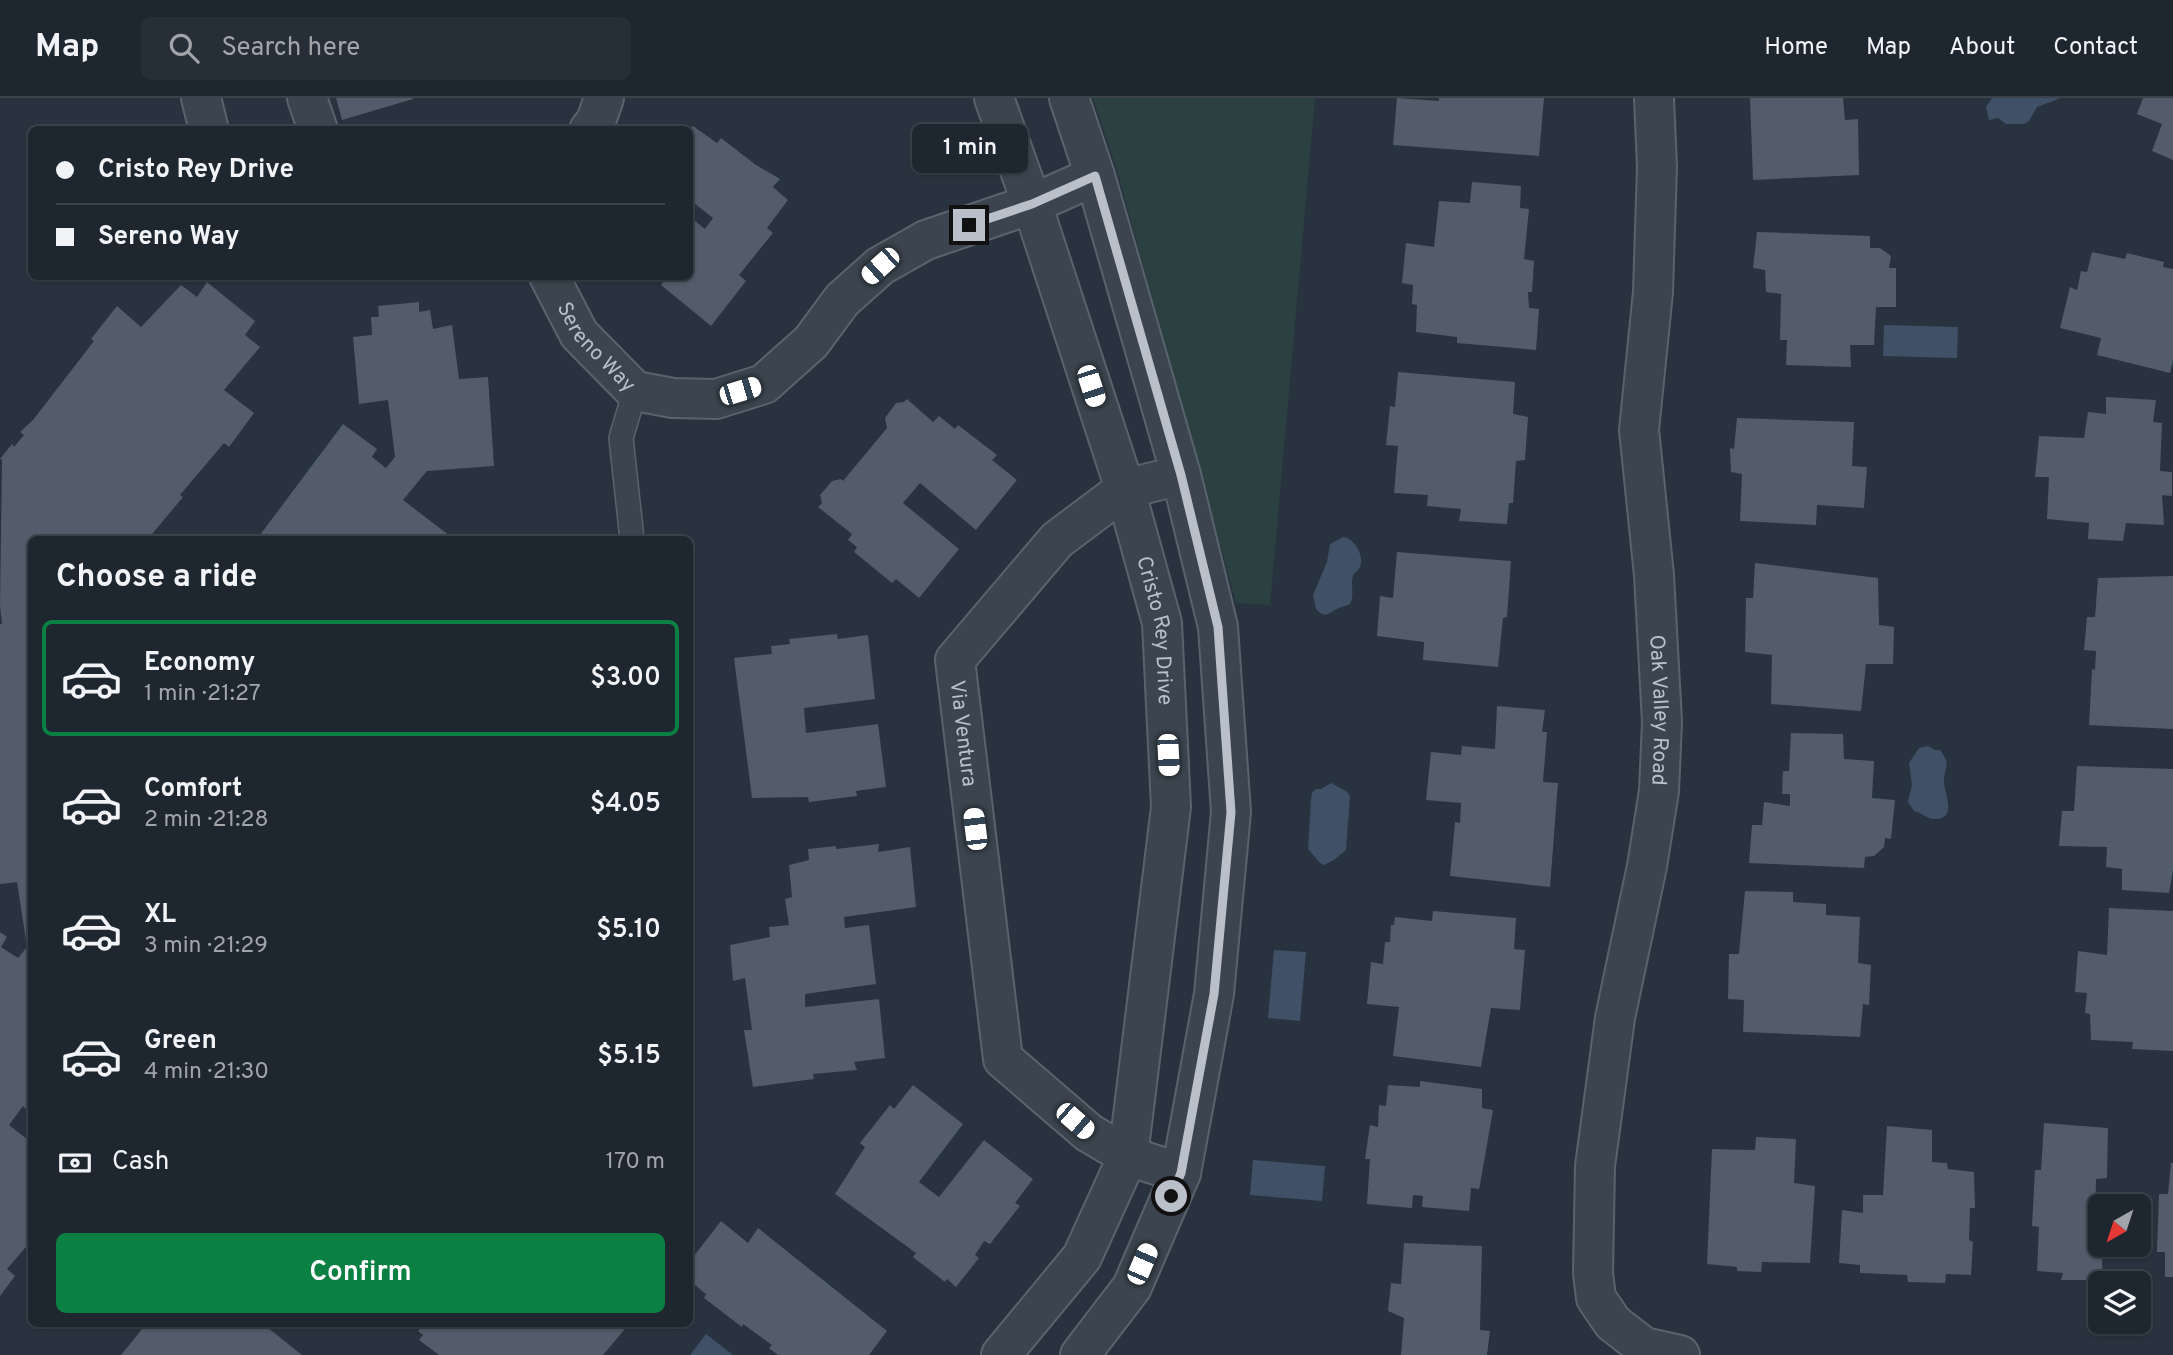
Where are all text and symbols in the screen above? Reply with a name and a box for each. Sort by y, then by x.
search box [141,17,631,80]
text: Map [35,27,99,69]
icon: search [165,29,203,67]
text: Search here [221,32,360,65]
text: Home [1764,33,1828,63]
text: Map [1866,33,1911,63]
text: About [1949,33,2015,63]
text: Contact [2053,33,2138,63]
callout: 1 min [911,123,1027,172]
text: 1 min [943,134,997,163]
text: Cristo Rey Drive [98,154,294,187]
route end [953,209,985,241]
text: Sereno Way [98,221,240,254]
car [858,244,903,288]
street label: Sereno Way [550,298,641,399]
car [1075,363,1108,409]
car [717,375,764,407]
street label: Cristo Rey Drive [1129,553,1178,706]
text: Choose a ride [56,558,257,598]
street label: Oak Valley Road [1642,634,1674,786]
icon: car [60,647,123,710]
text: Economy [144,647,255,680]
text: $3.00 [590,662,661,695]
street label: Via Ventura [943,679,982,788]
text: 1 min · 21:27 [144,680,261,709]
car [1157,733,1180,777]
icon: car [60,773,123,836]
text: Comfort [144,773,242,806]
text: $4.05 [590,788,661,821]
text: 2 min · 21:28 [144,806,269,835]
car [963,807,988,851]
icon: car [60,899,123,962]
text: XL [144,899,176,932]
text: $5.10 [596,914,661,947]
text: 3 min · 21:29 [144,932,268,961]
icon: car [60,1025,123,1088]
text: Green [144,1025,217,1058]
text: $5.15 [597,1040,661,1073]
text: 4 min · 21:30 [144,1058,269,1087]
car [1053,1099,1098,1143]
icon: cash [56,1144,94,1182]
text: Cash [112,1146,169,1179]
text: 170 m [606,1148,665,1177]
route start [1155,1180,1187,1212]
north arrow [2088,1194,2151,1256]
map controls [2088,1194,2151,1334]
button: Confirm [56,1233,665,1313]
car [1125,1241,1160,1287]
button: layers [2088,1271,2151,1334]

